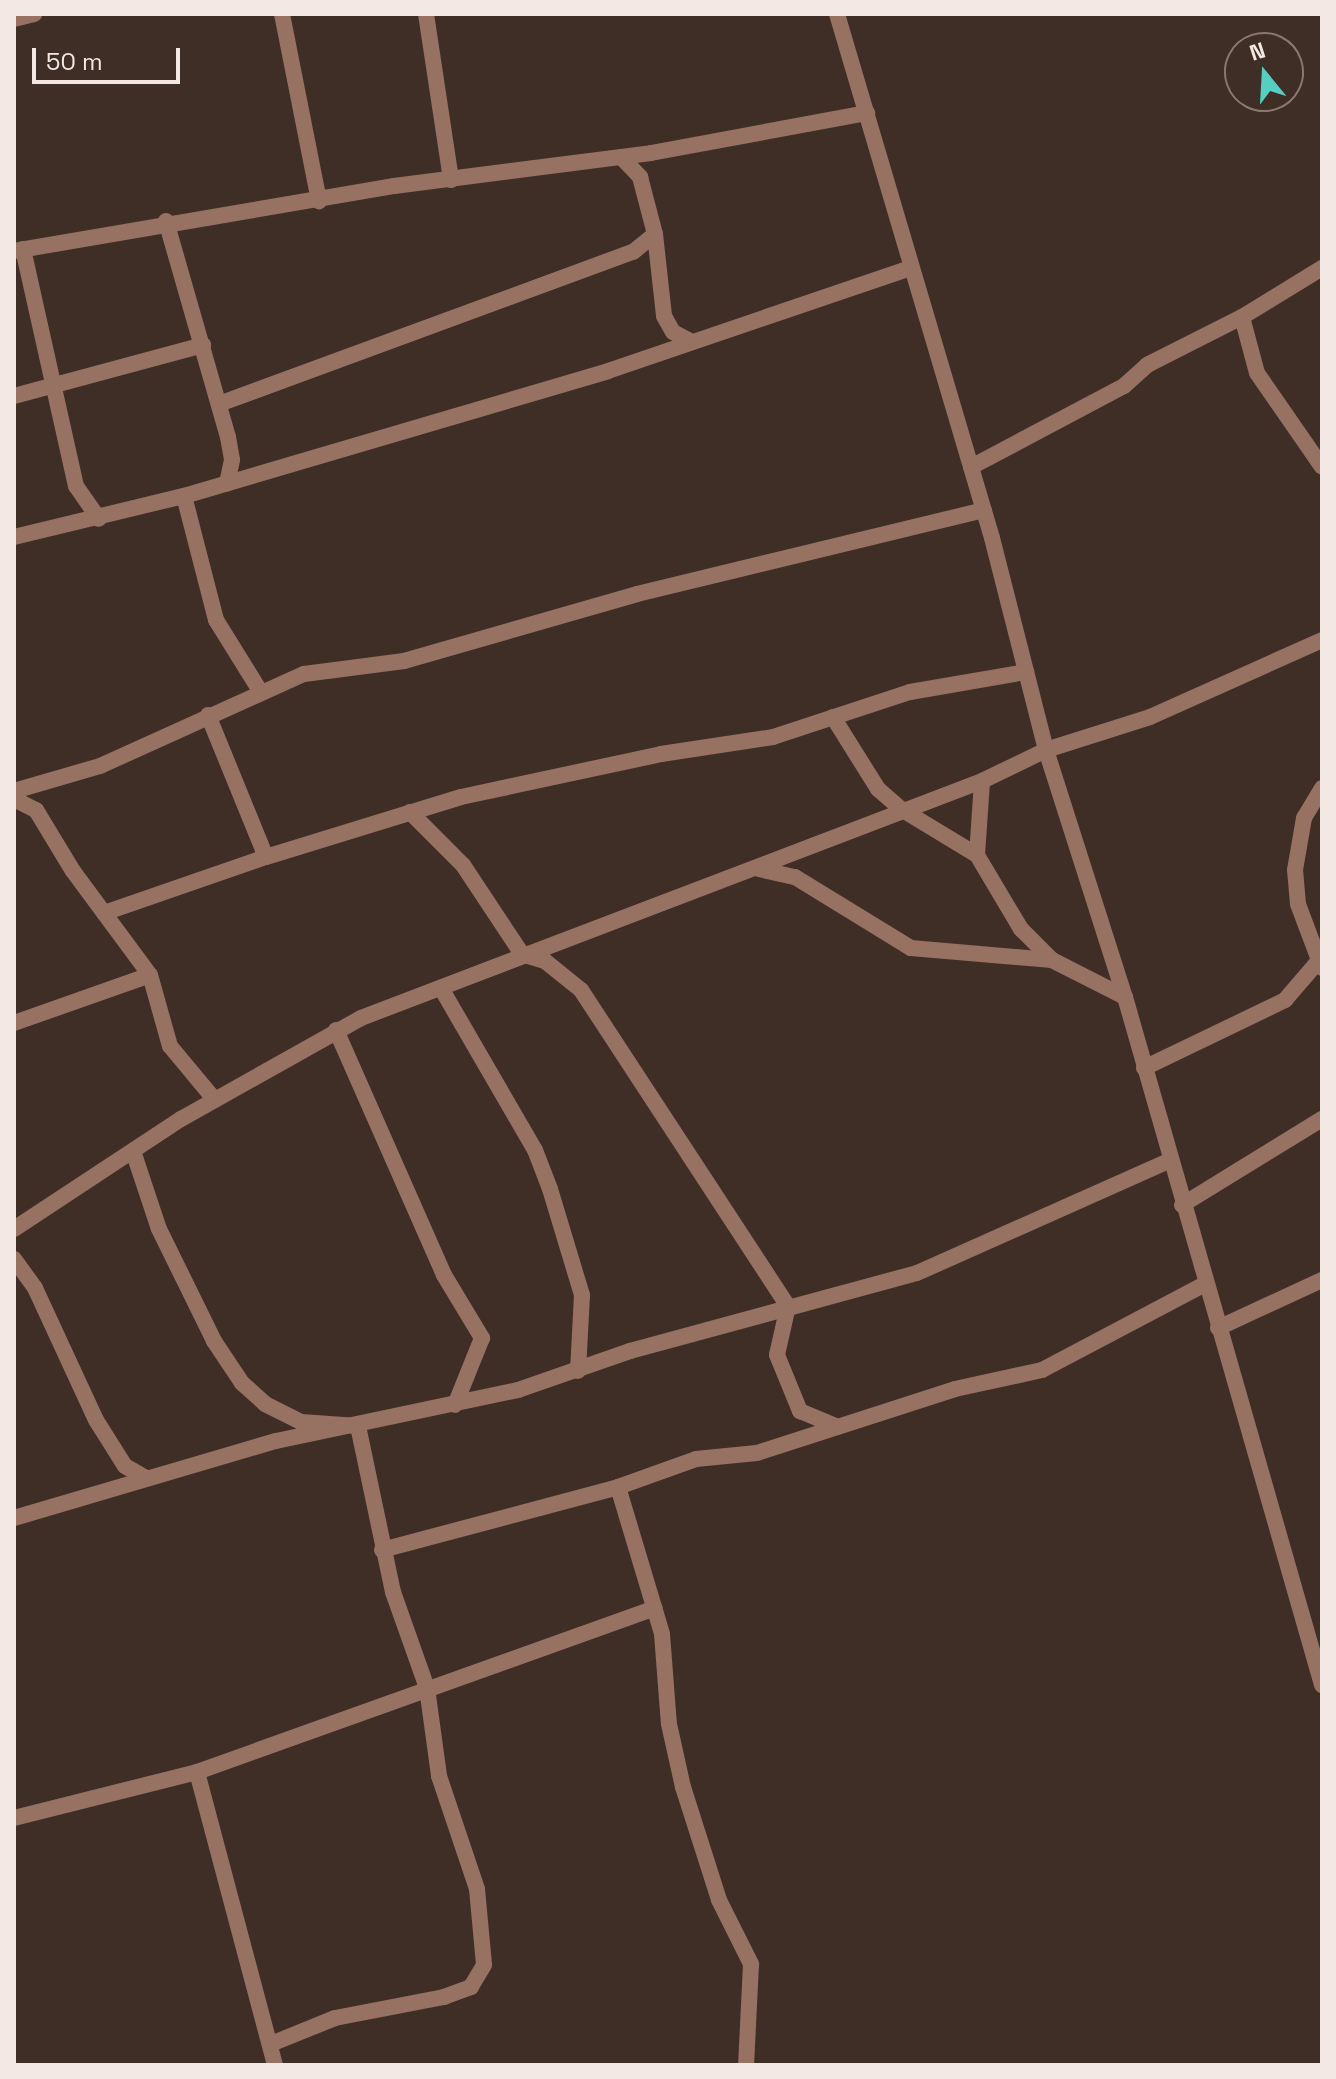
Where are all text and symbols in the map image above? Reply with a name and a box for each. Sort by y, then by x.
scale bar [36,32,184,82]
north arrow [1224,32,1304,112]
text: N [1246,35,1269,67]
text: 50 m [46,46,103,77]

